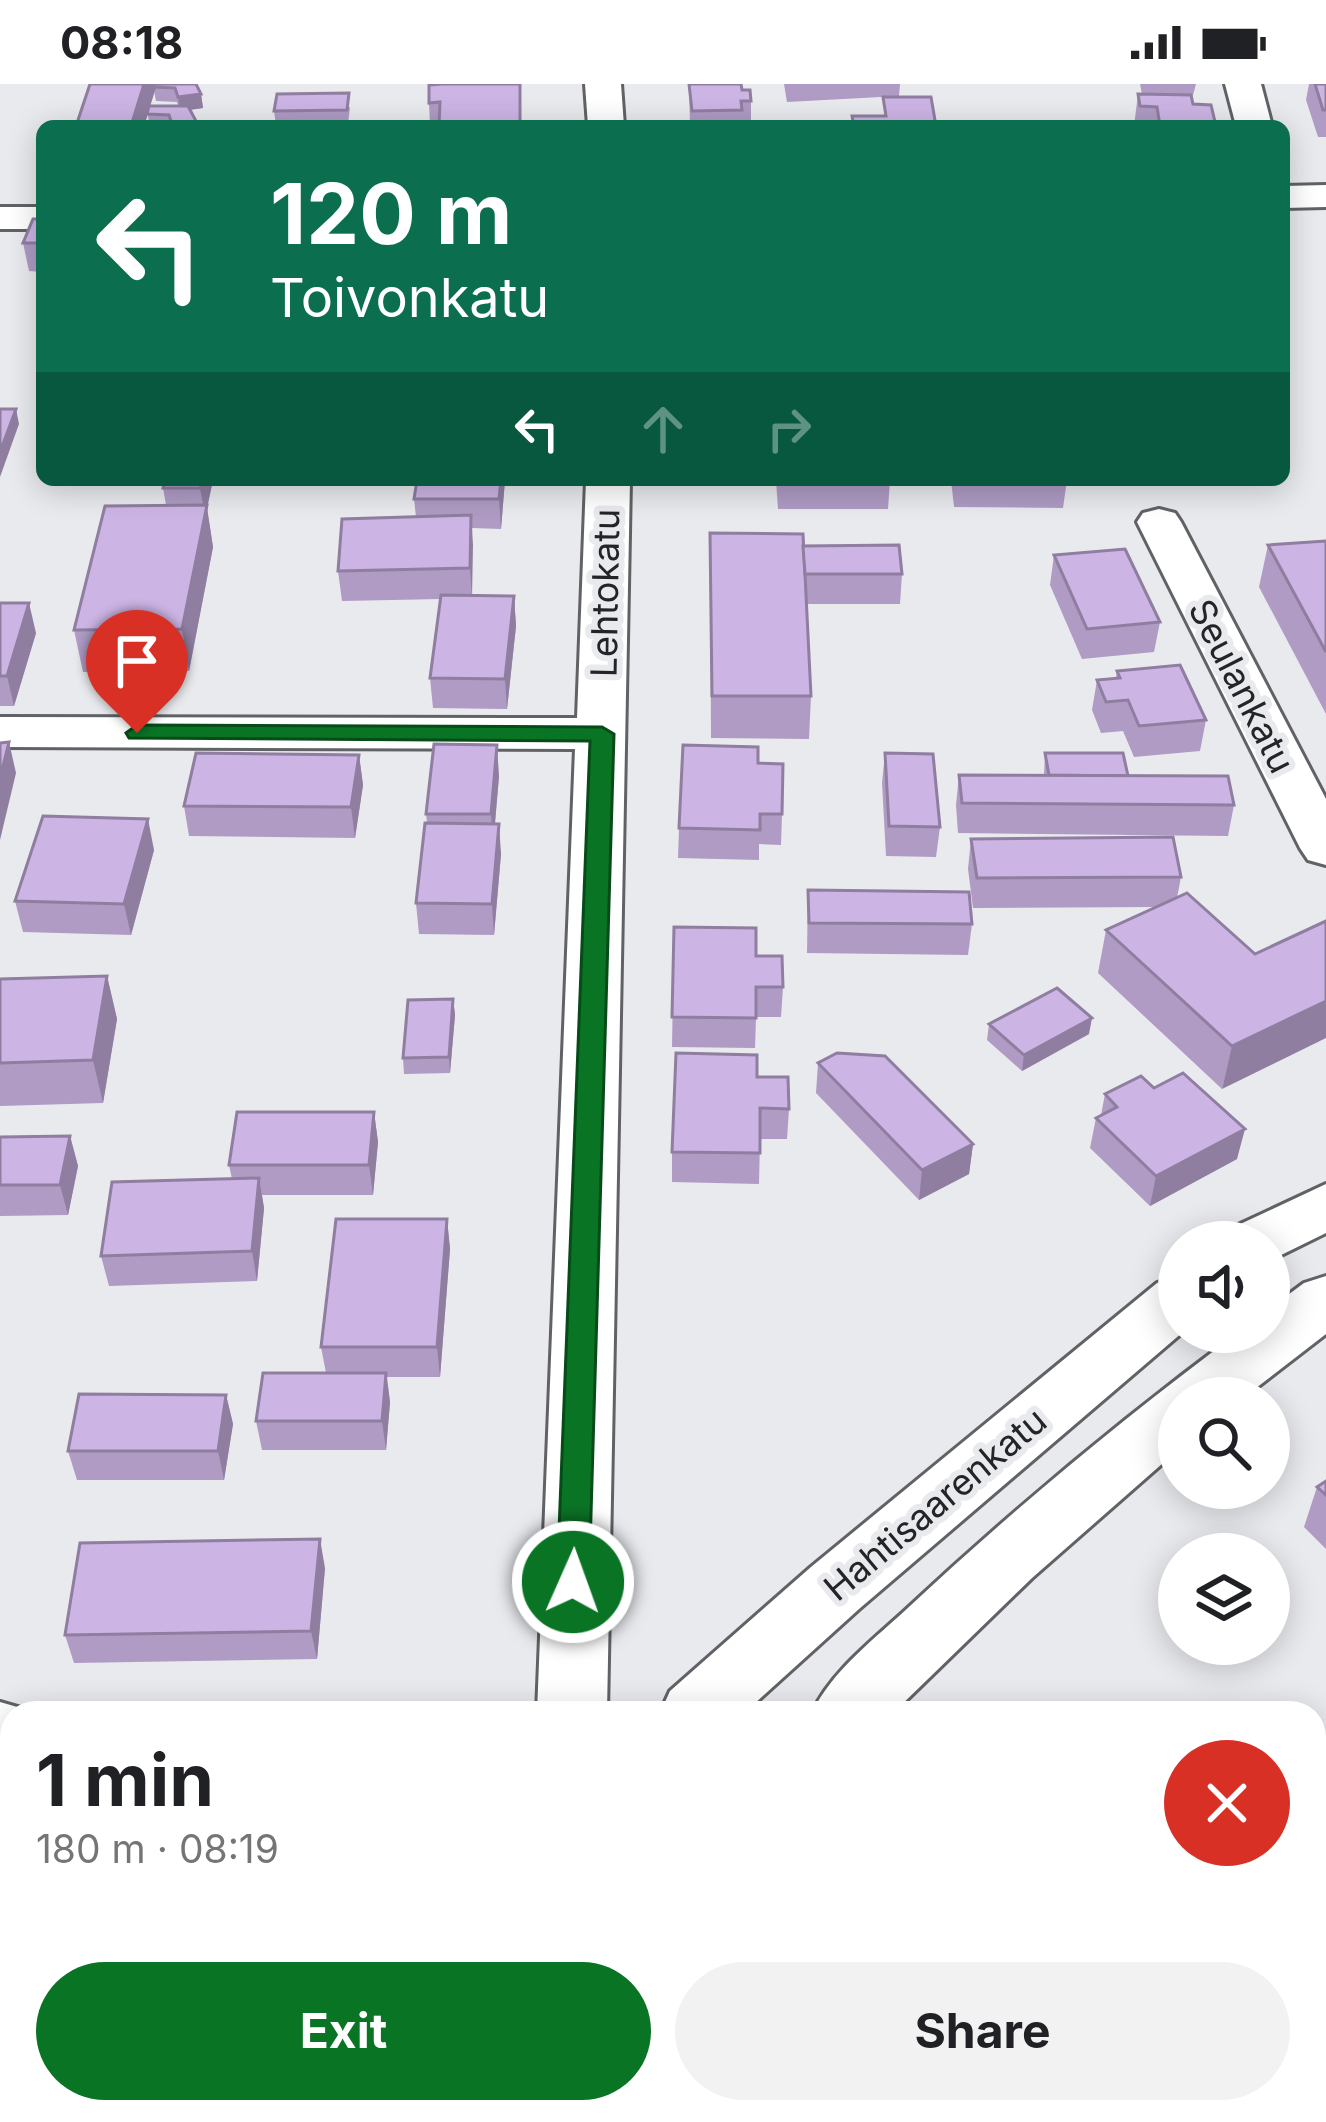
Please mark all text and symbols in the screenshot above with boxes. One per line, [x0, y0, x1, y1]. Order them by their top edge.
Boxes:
text: 08:18 [60, 15, 183, 70]
text: 120 m [270, 163, 512, 264]
icon: left [72, 168, 228, 324]
text: Toivonkatu [270, 265, 549, 330]
icon: left [504, 396, 570, 462]
icon: ahead [630, 396, 696, 462]
icon: right [756, 396, 822, 462]
street label: Lehtokatu [582, 508, 628, 678]
street label: Seulankatu [1180, 592, 1304, 780]
pin [86, 610, 188, 733]
icon: arrive [104, 628, 170, 694]
map controls [1158, 1221, 1290, 1665]
button: sound [1158, 1221, 1290, 1353]
button: search [1158, 1377, 1290, 1509]
street label: Hahtisaarenkatu [815, 1398, 1055, 1610]
position arrow [510, 1519, 636, 1645]
button: layers [1158, 1533, 1290, 1665]
text: 1 min [36, 1736, 214, 1823]
button: close [1164, 1740, 1290, 1866]
text: 180 m · 08:19 [36, 1825, 279, 1872]
button: Exit [36, 1962, 651, 2100]
button: Share [675, 1962, 1290, 2100]

